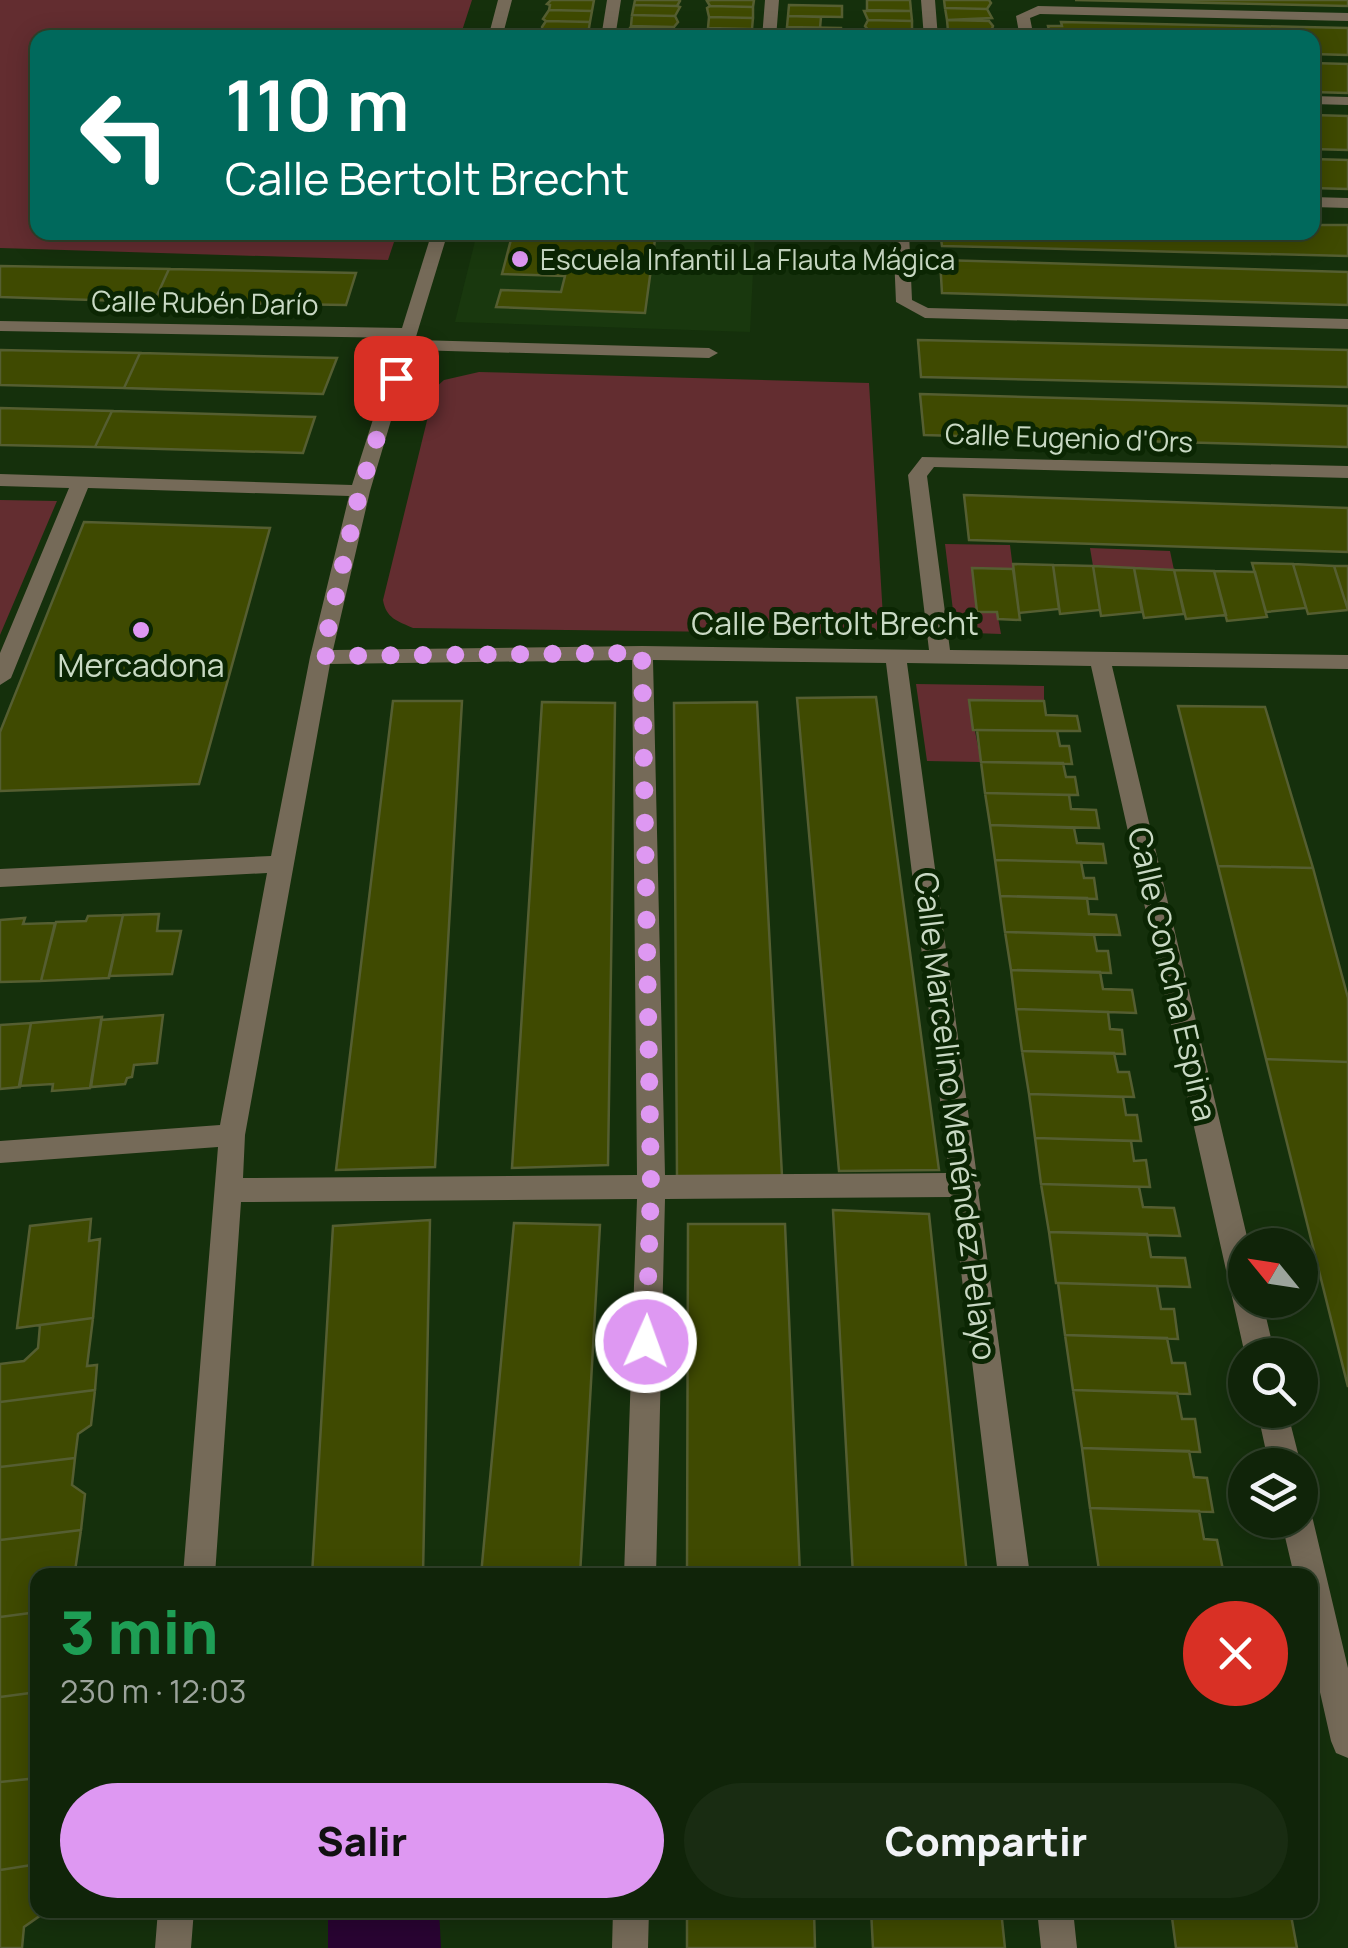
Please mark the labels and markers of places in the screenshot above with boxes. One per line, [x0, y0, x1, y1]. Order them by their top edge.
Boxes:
place label: Escuela Infantil La Flauta Mágica [540, 240, 955, 278]
marker: Escuela Infantil La Flauta Mágica [509, 248, 531, 270]
pin [354, 336, 439, 421]
marker: Mercadona [130, 619, 152, 641]
place label: Mercadona [58, 643, 224, 687]

